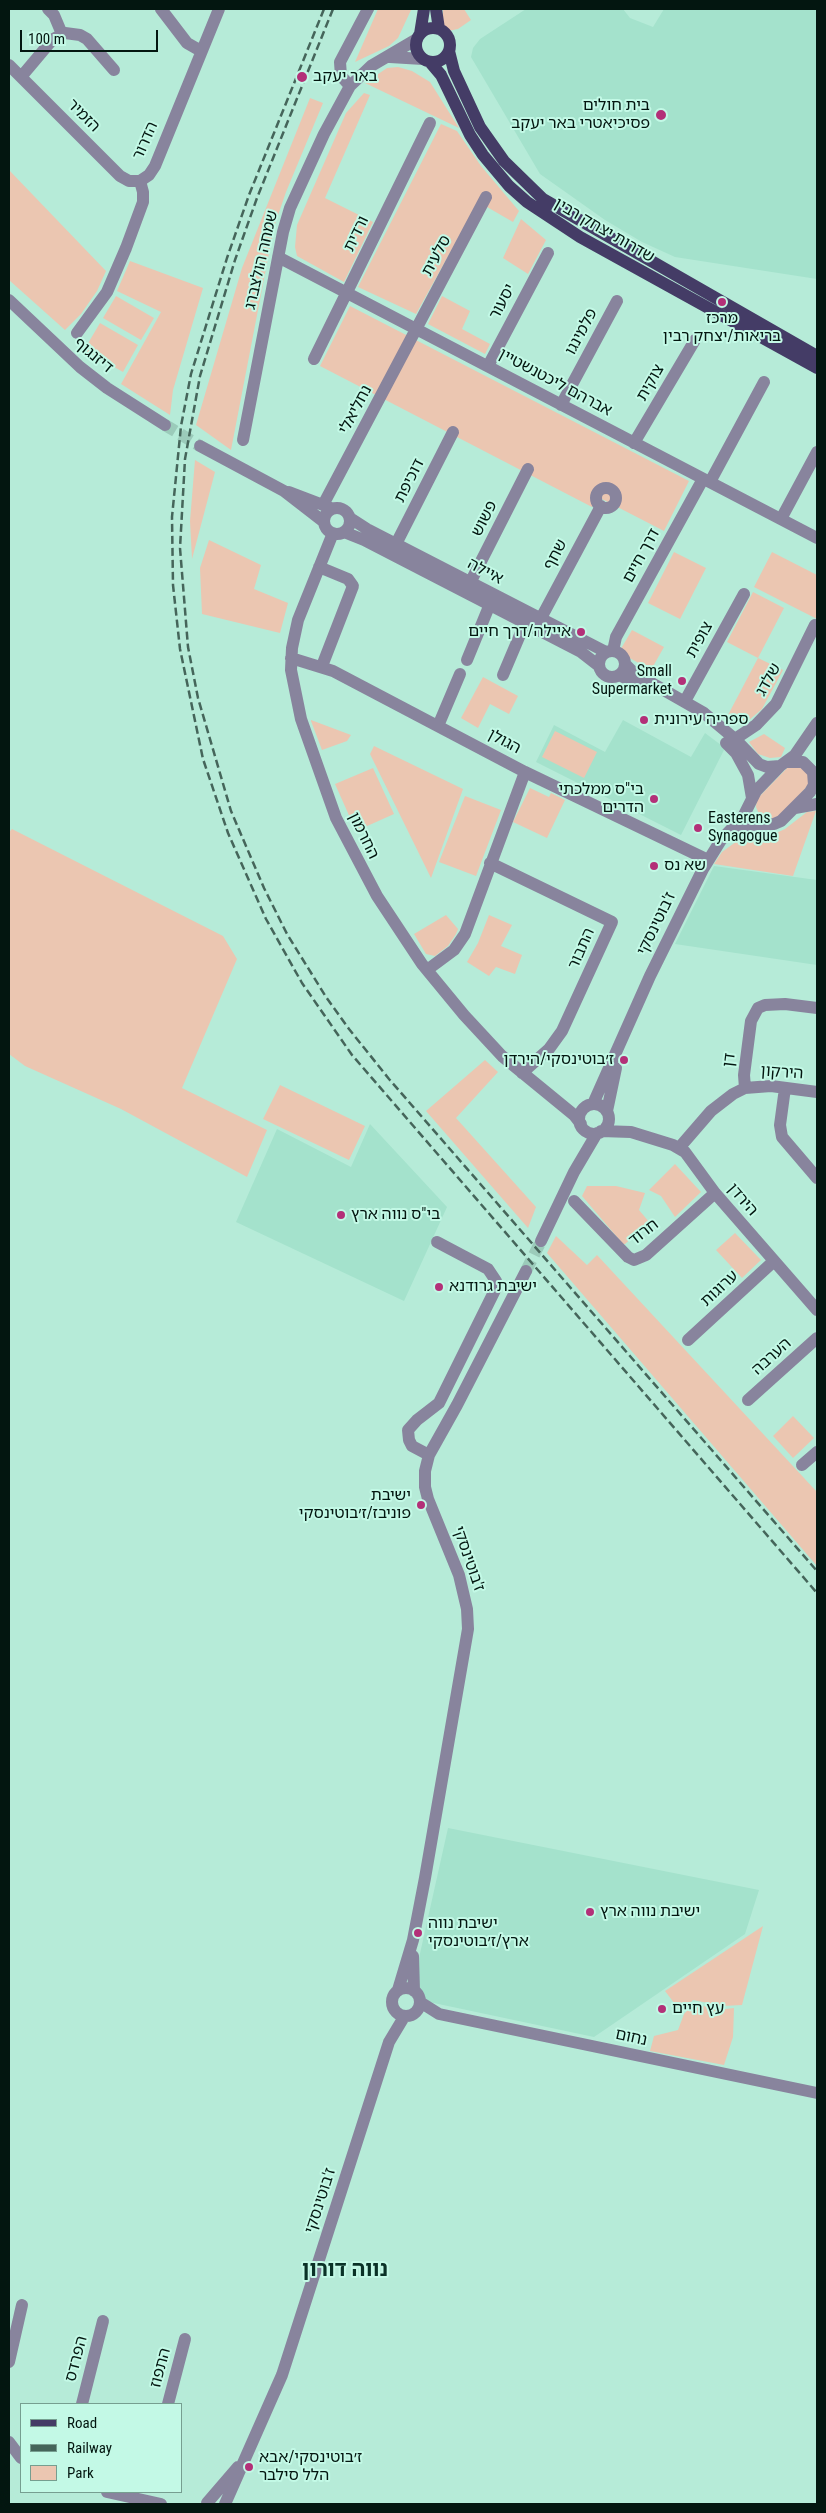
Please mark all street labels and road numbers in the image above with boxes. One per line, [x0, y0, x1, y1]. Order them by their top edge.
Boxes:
street label: הזמיר [63, 96, 103, 136]
street label: הדרור [129, 119, 163, 163]
street label: שדרות יצחק רבין [551, 195, 657, 267]
street label: שמחה הולצברג [241, 208, 283, 312]
street label: ורדית [340, 213, 374, 255]
street label: סלעית [418, 232, 456, 280]
street label: יסעור [486, 281, 520, 323]
street label: פלמינגו [562, 305, 602, 359]
street label: דיזנגוף [69, 334, 117, 378]
street label: אברהם ליכטנשטיין [495, 345, 615, 421]
street label: צוקית [633, 361, 669, 405]
street label: נחליאלי [335, 382, 377, 438]
street label: דוכיפת [391, 456, 429, 506]
street label: פשוש [468, 498, 502, 540]
street label: דרך חיים [619, 525, 665, 587]
street label: שחף [540, 536, 572, 574]
street label: איילה [464, 555, 506, 589]
street label: צופית [682, 619, 718, 661]
street label: שלדג [752, 660, 786, 700]
street label: הגולן [484, 725, 524, 759]
street label: החרמון [344, 810, 382, 862]
street label: ז'בוטינסקי [634, 889, 680, 959]
street label: התבור [564, 925, 600, 973]
street label: דן [720, 1052, 740, 1068]
street label: הירקון [760, 1062, 804, 1084]
street label: הירדן [723, 1180, 761, 1220]
street label: חרוד [625, 1215, 663, 1251]
street label: ערוגות [697, 1267, 743, 1311]
street label: הערבה [748, 1334, 796, 1380]
street label: ז'בוטינסקי [448, 1524, 488, 1594]
street label: נחום [613, 2025, 649, 2051]
street label: ז'בוטינסקי [301, 2166, 341, 2236]
street label: הפרדס [62, 2334, 92, 2384]
street label: התפוז [147, 2346, 175, 2390]

